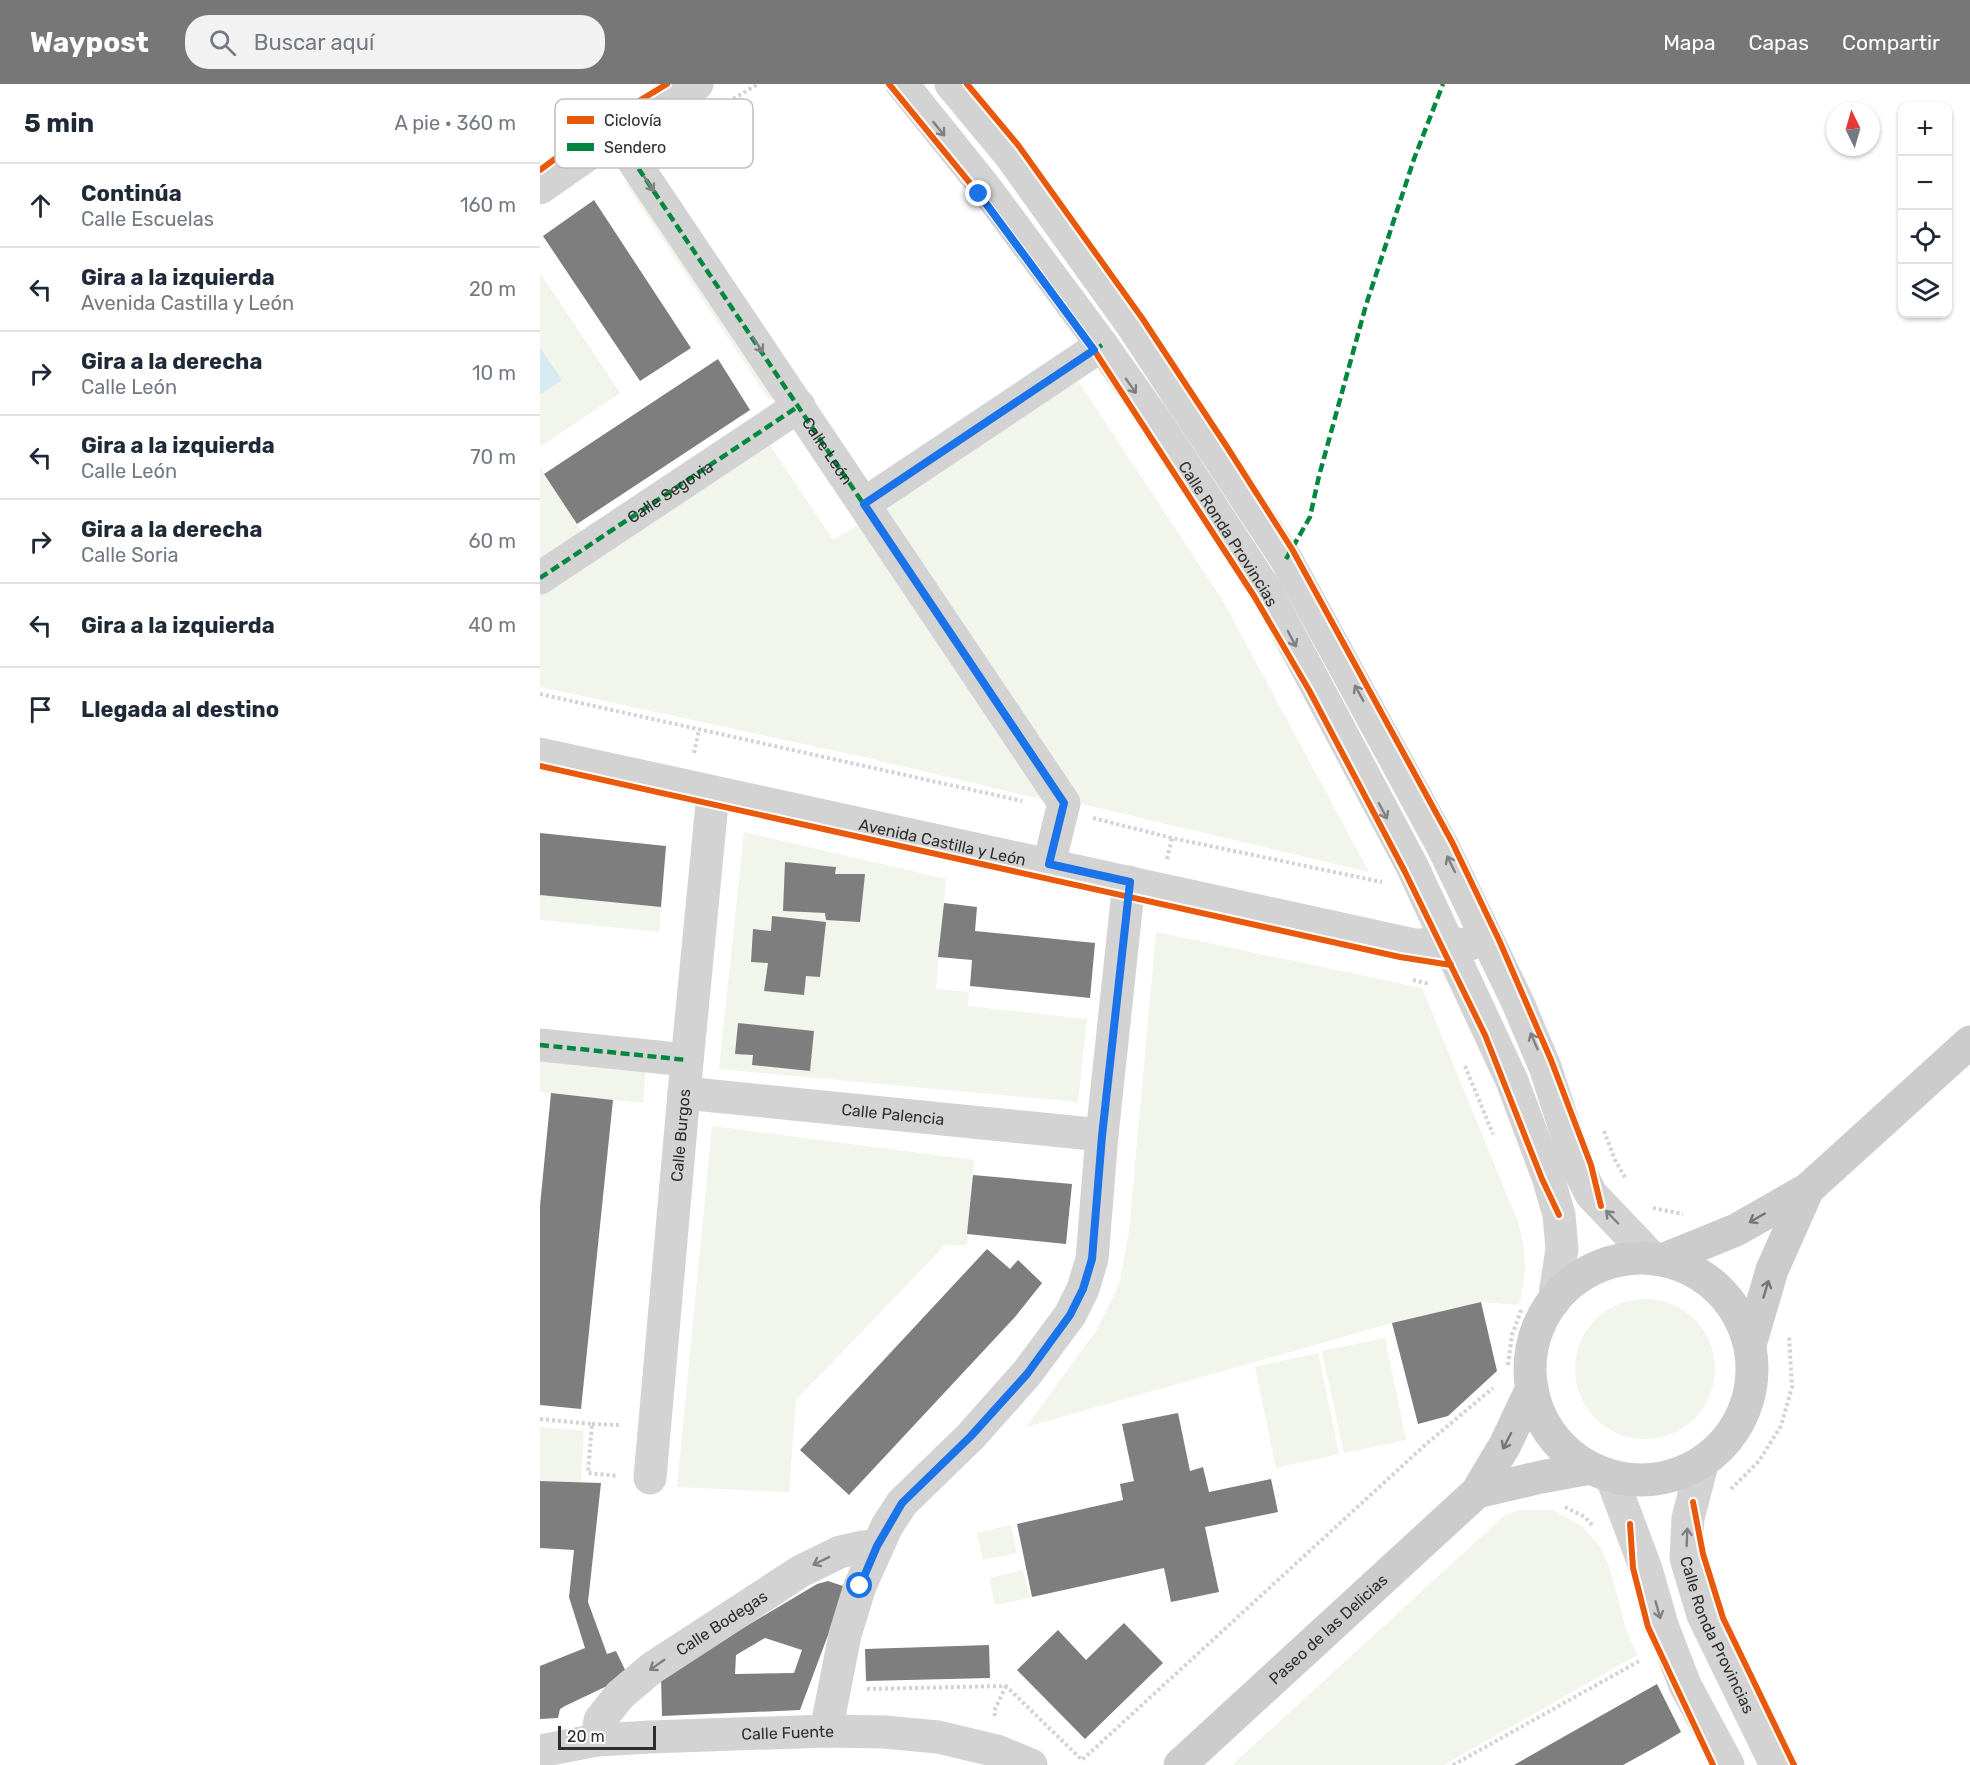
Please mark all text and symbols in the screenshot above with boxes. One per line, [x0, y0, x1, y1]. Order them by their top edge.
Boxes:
search box [185, 15, 605, 69]
text: Waypost [30, 26, 149, 59]
icon: search [206, 26, 239, 59]
text: Buscar aquí [254, 29, 374, 56]
text: Mapa [1663, 30, 1716, 55]
text: Capas [1749, 30, 1809, 55]
text: Compartir [1842, 30, 1940, 55]
legend [555, 99, 753, 168]
north arrow [1826, 102, 1880, 156]
map controls [1898, 102, 1952, 318]
button: + [1898, 102, 1952, 156]
text: 5 min [24, 108, 94, 139]
text: A pie · 360 m [394, 111, 516, 135]
text: Ciclovía [604, 111, 662, 130]
one-way arrow [932, 121, 945, 137]
text: Sendero [604, 138, 666, 157]
button: − [1898, 156, 1952, 210]
one-way arrow [643, 175, 655, 191]
text: Continúa [81, 180, 182, 207]
route end [965, 180, 991, 206]
icon: ahead [24, 189, 57, 222]
text: 160 m [460, 193, 516, 217]
text: Calle Escuelas [81, 207, 214, 231]
button: locate [1898, 210, 1952, 264]
text: Gira a la izquierda [81, 264, 275, 291]
button: layers [1898, 264, 1952, 318]
icon: left [24, 273, 57, 306]
text: 20 m [469, 277, 516, 301]
text: Avenida Castilla y León [81, 291, 294, 315]
one-way arrow [752, 337, 764, 353]
text: Gira a la derecha [81, 348, 262, 375]
icon: right [24, 357, 57, 390]
text: 10 m [472, 361, 516, 385]
text: Calle León [81, 375, 177, 399]
one-way arrow [1125, 378, 1137, 394]
street label: Calle León [798, 413, 857, 488]
text: Gira a la izquierda [81, 432, 275, 459]
icon: left [24, 441, 57, 474]
text: 70 m [470, 445, 516, 469]
street label: Calle Segovia [623, 456, 717, 527]
street label: Calle Ronda Provincias [1175, 457, 1282, 609]
text: Calle León [81, 459, 177, 483]
text: Gira a la derecha [81, 516, 262, 543]
icon: right [24, 525, 57, 558]
text: 60 m [469, 529, 516, 553]
text: Calle Soria [81, 543, 179, 567]
icon: left [24, 609, 57, 642]
text: Gira a la izquierda [81, 612, 275, 639]
text: 40 m [468, 613, 516, 637]
one-way arrow [1287, 630, 1298, 648]
one-way arrow [1353, 684, 1364, 702]
icon: arrive [24, 693, 57, 726]
text: Llegada al destino [81, 696, 279, 723]
one-way arrow [1378, 802, 1389, 820]
street label: Avenida Castilla y León [857, 814, 1028, 869]
one-way arrow [1445, 856, 1457, 874]
one-way arrow [1528, 1032, 1539, 1051]
street label: Calle Burgos [667, 1088, 694, 1183]
street label: Calle Palencia [841, 1099, 945, 1129]
one-way arrow [1605, 1210, 1620, 1225]
one-way arrow [1749, 1212, 1766, 1224]
one-way arrow [1761, 1280, 1772, 1299]
one-way arrow [1501, 1431, 1512, 1449]
one-way arrow [1682, 1527, 1693, 1547]
street label: Calle Ronda Provincias [1676, 1554, 1759, 1716]
one-way arrow [813, 1556, 831, 1568]
street label: Paseo de las Delicias [1265, 1570, 1391, 1688]
route start [846, 1572, 872, 1598]
street label: Calle Bodegas [672, 1586, 771, 1659]
one-way arrow [1653, 1600, 1664, 1619]
one-way arrow [649, 1659, 665, 1671]
street label: Calle Fuente [741, 1721, 834, 1743]
scale bar [558, 1723, 656, 1750]
text: 20 m [567, 1727, 605, 1746]

